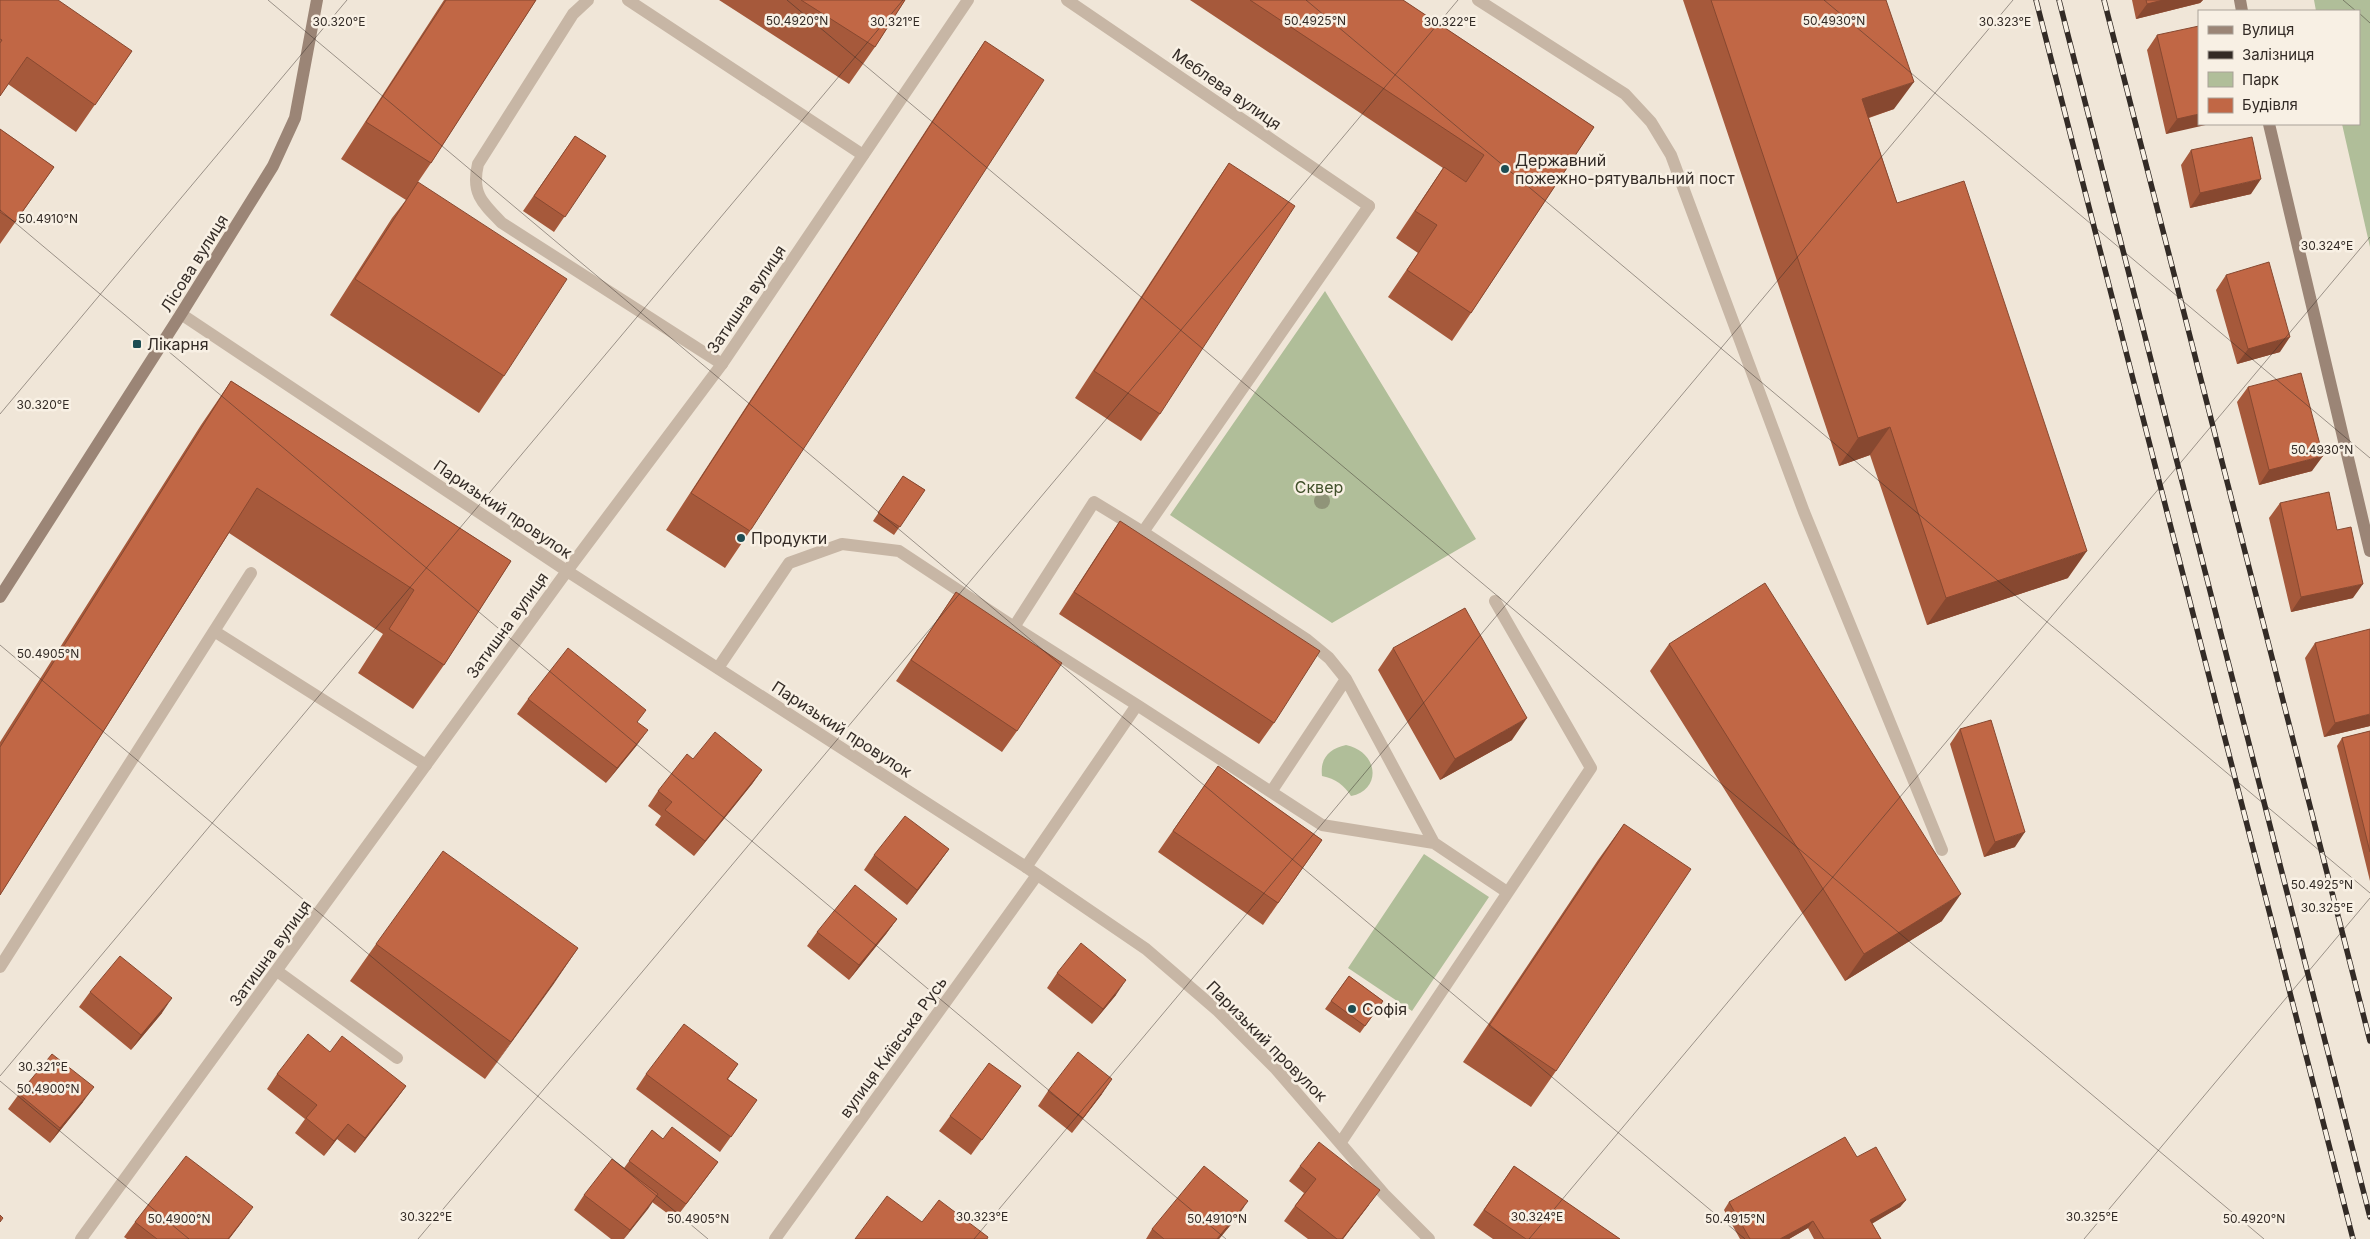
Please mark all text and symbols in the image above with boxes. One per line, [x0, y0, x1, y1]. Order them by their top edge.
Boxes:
legend [2198, 10, 2360, 125]
text: 50.4920°N [766, 13, 828, 28]
text: 50.4925°N [1284, 13, 1346, 28]
text: 50.4930°N [1803, 13, 1865, 28]
text: 30.320°E [313, 14, 365, 29]
text: 30.321°E [870, 14, 920, 29]
text: 30.322°E [1424, 14, 1476, 29]
text: 30.323°E [1979, 14, 2031, 29]
text: Вулиця [2242, 20, 2294, 39]
street label: Меблева вулиця [1169, 44, 1285, 134]
text: Залізниця [2242, 45, 2314, 64]
text: Парк [2242, 70, 2279, 89]
text: Будівля [2242, 95, 2298, 114]
place label: Державний пожежно-рятувальний пост [1515, 150, 1735, 188]
marker: Державний пожежно-рятувальний пост [1499, 163, 1511, 175]
street label: Лісова вулиця [156, 210, 232, 316]
text: 50.4910°N [18, 211, 78, 226]
text: 30.324°E [2301, 238, 2353, 253]
street label: Затишна вулиця [702, 241, 790, 357]
place label: Лікарня [147, 334, 209, 354]
marker: Лікарня [131, 338, 143, 350]
text: 30.320°E [17, 397, 69, 412]
text: 50.4930°N [2291, 442, 2353, 457]
street label: Паризький провулок [430, 455, 576, 563]
park label: Сквер [1295, 477, 1343, 497]
place label: Продукти [751, 528, 827, 548]
marker: Продукти [735, 532, 747, 544]
street label: Затишна вулиця [462, 568, 552, 682]
text: 50.4905°N [17, 646, 79, 661]
street label: Паризький провулок [768, 676, 916, 782]
text: 50.4925°N [2291, 877, 2353, 892]
street label: Затишна вулиця [225, 896, 315, 1010]
text: 30.325°E [2301, 900, 2353, 915]
street label: вулиця Київська Русь [835, 972, 951, 1122]
street label: Паризький провулок [1202, 976, 1332, 1106]
place label: Софія [1362, 999, 1407, 1019]
marker: Софія [1346, 1003, 1358, 1015]
text: 30.321°E [18, 1059, 68, 1074]
text: 50.4900°N [17, 1081, 79, 1096]
text: 30.322°E [400, 1209, 452, 1224]
text: 30.323°E [956, 1209, 1008, 1224]
text: 30.324°E [1511, 1209, 1563, 1224]
text: 30.325°E [2066, 1209, 2118, 1224]
text: 50.4900°N [148, 1211, 210, 1226]
text: 50.4905°N [667, 1211, 729, 1226]
text: 50.4910°N [1187, 1211, 1247, 1226]
text: 50.4915°N [1705, 1211, 1765, 1226]
text: 50.4920°N [2223, 1211, 2285, 1226]

